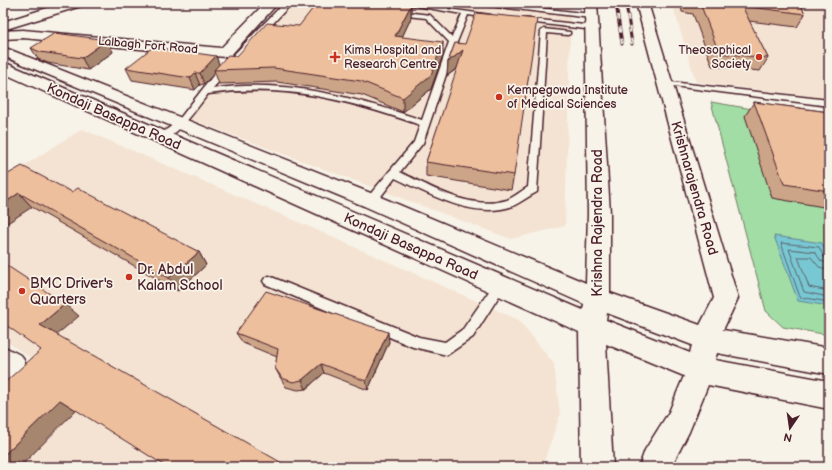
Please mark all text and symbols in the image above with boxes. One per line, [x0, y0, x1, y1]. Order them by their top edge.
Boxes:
street label: Lalbagh Fort Road [97, 34, 199, 57]
place label: Kims Hospital and Research Centre [344, 43, 442, 72]
place label: Theosophical Society [679, 43, 752, 72]
marker: Kims Hospital and Research Centre [329, 51, 341, 63]
marker: Theosophical Society [754, 52, 764, 62]
street label: Kondaji Basappa Road [44, 79, 184, 154]
place label: Kempegowda Institute of Medical Sciences [507, 83, 628, 112]
marker: Kempegowda Institute of Medical Sciences [494, 92, 504, 102]
street label: Krishnarajendra Road [667, 119, 722, 257]
street label: Krishna Rajendra Road [589, 149, 606, 297]
street label: Kondaji Basappa Road [341, 209, 481, 284]
place label: Dr. Abdul Kalam School [137, 261, 223, 294]
marker: Dr. Abdul Kalam School [124, 272, 134, 282]
place label: BMC Driver's Quarters [30, 275, 113, 308]
marker: BMC Driver's Quarters [17, 286, 27, 296]
north arrow [770, 408, 810, 448]
text: N [782, 430, 793, 445]

